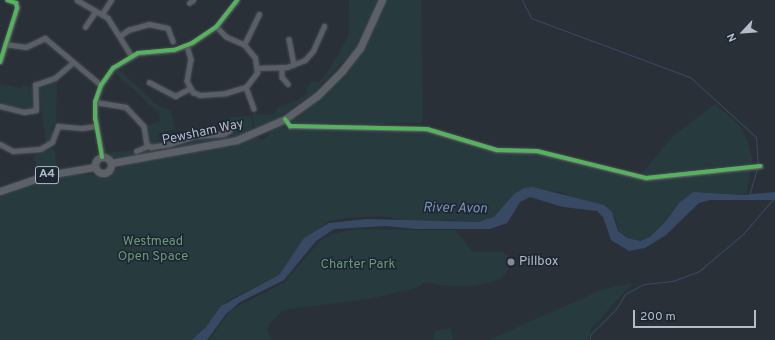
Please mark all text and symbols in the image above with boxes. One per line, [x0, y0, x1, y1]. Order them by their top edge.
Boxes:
north arrow [723, 12, 763, 52]
text: N [724, 31, 740, 44]
street label: Pewsham Way [161, 117, 245, 149]
road number: A4 [34, 165, 60, 185]
water label: River Avon [422, 200, 488, 218]
park label: Westmead Open Space [118, 235, 188, 266]
place label: Pillbox [519, 254, 559, 270]
park label: Charter Park [321, 257, 395, 273]
marker: Pillbox [506, 257, 516, 267]
scale bar [635, 302, 758, 328]
text: 200 m [640, 309, 676, 325]

